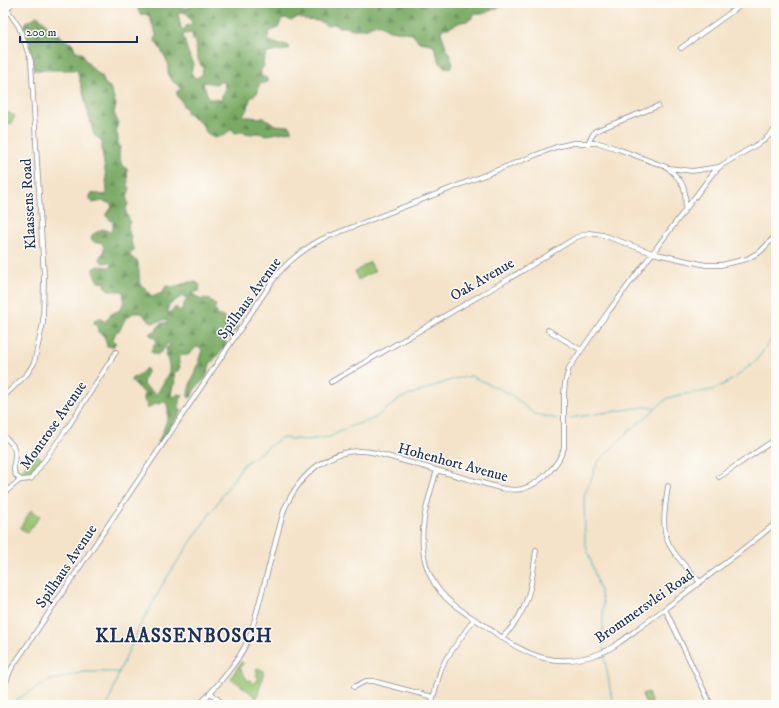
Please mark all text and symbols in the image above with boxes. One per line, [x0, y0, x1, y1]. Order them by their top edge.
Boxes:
scale bar [20, 18, 137, 44]
text: 200 m [26, 25, 56, 40]
street label: Klaassens Road [17, 157, 40, 250]
street label: Oak Avenue [447, 253, 518, 305]
street label: Spilhaus Avenue [213, 254, 286, 343]
street label: Montrose Avenue [16, 377, 91, 473]
street label: Hohenhort Avenue [396, 439, 510, 486]
street label: Spilhaus Avenue [31, 521, 101, 612]
street label: Brommersvlei Road [591, 565, 698, 648]
district label: KLAASSENBOSCH [95, 625, 273, 648]

